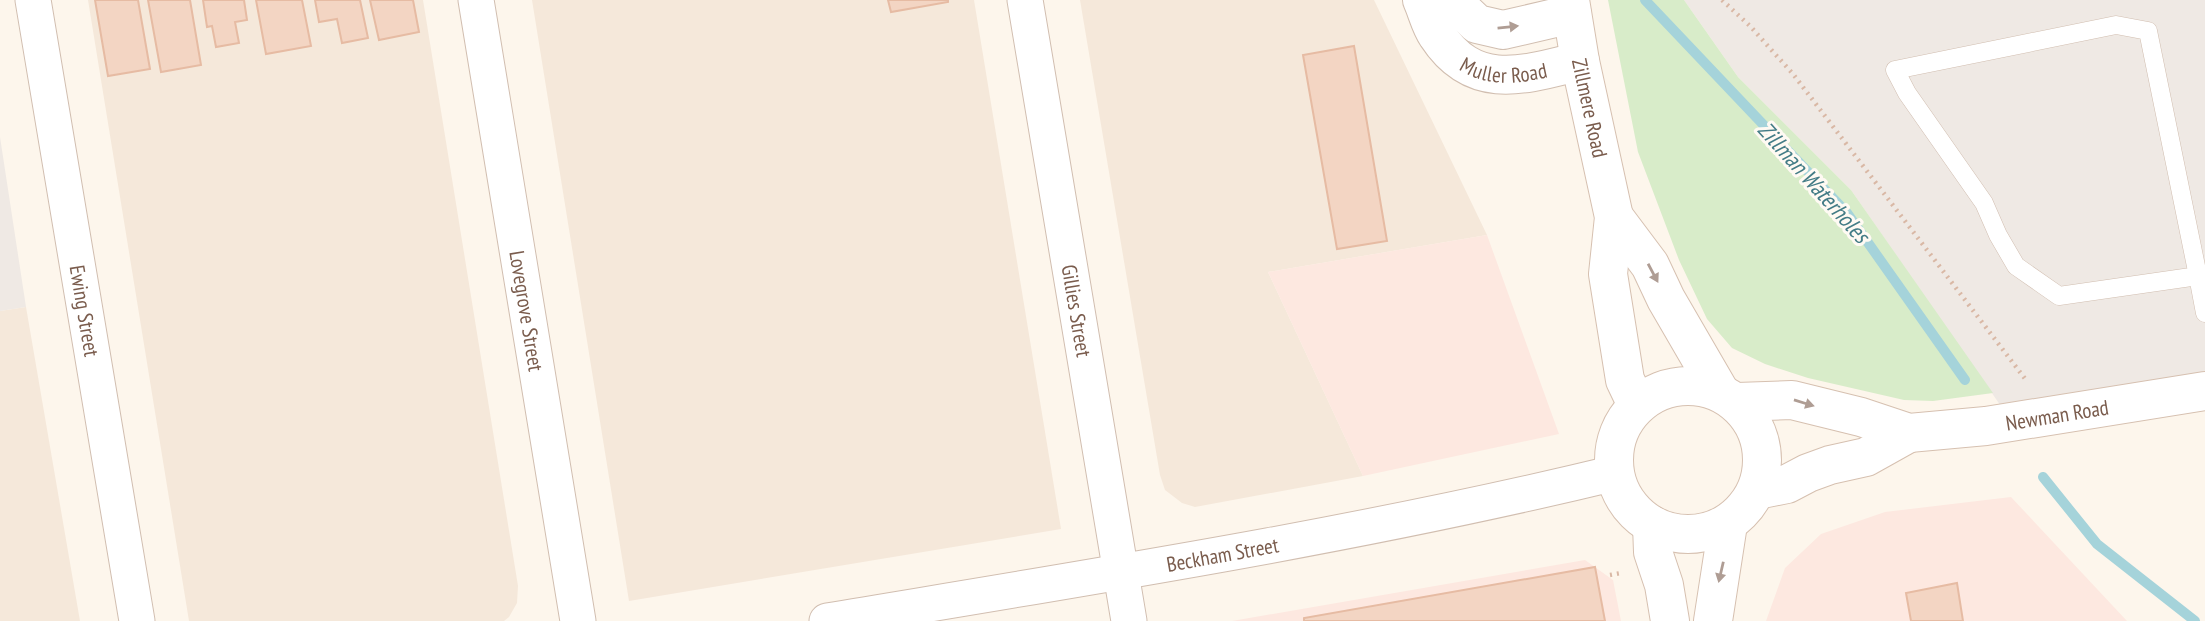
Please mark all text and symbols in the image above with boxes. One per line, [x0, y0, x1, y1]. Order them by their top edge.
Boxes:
one-way arrow [1497, 21, 1519, 32]
street label: Muller Road [1456, 51, 1549, 88]
street label: Zillmere Road [1566, 56, 1614, 160]
water label: Zillman Waterholes [1752, 115, 1877, 250]
street label: Lovegrove Street [504, 249, 550, 373]
street label: Ewing Street [64, 263, 106, 359]
street label: Gillies Street [1056, 263, 1098, 359]
one-way arrow [1647, 263, 1659, 283]
street label: Newman Road [2004, 393, 2110, 436]
one-way arrow [1794, 399, 1815, 409]
street label: Beckham Street [1164, 531, 1281, 577]
one-way arrow [1715, 562, 1726, 584]

